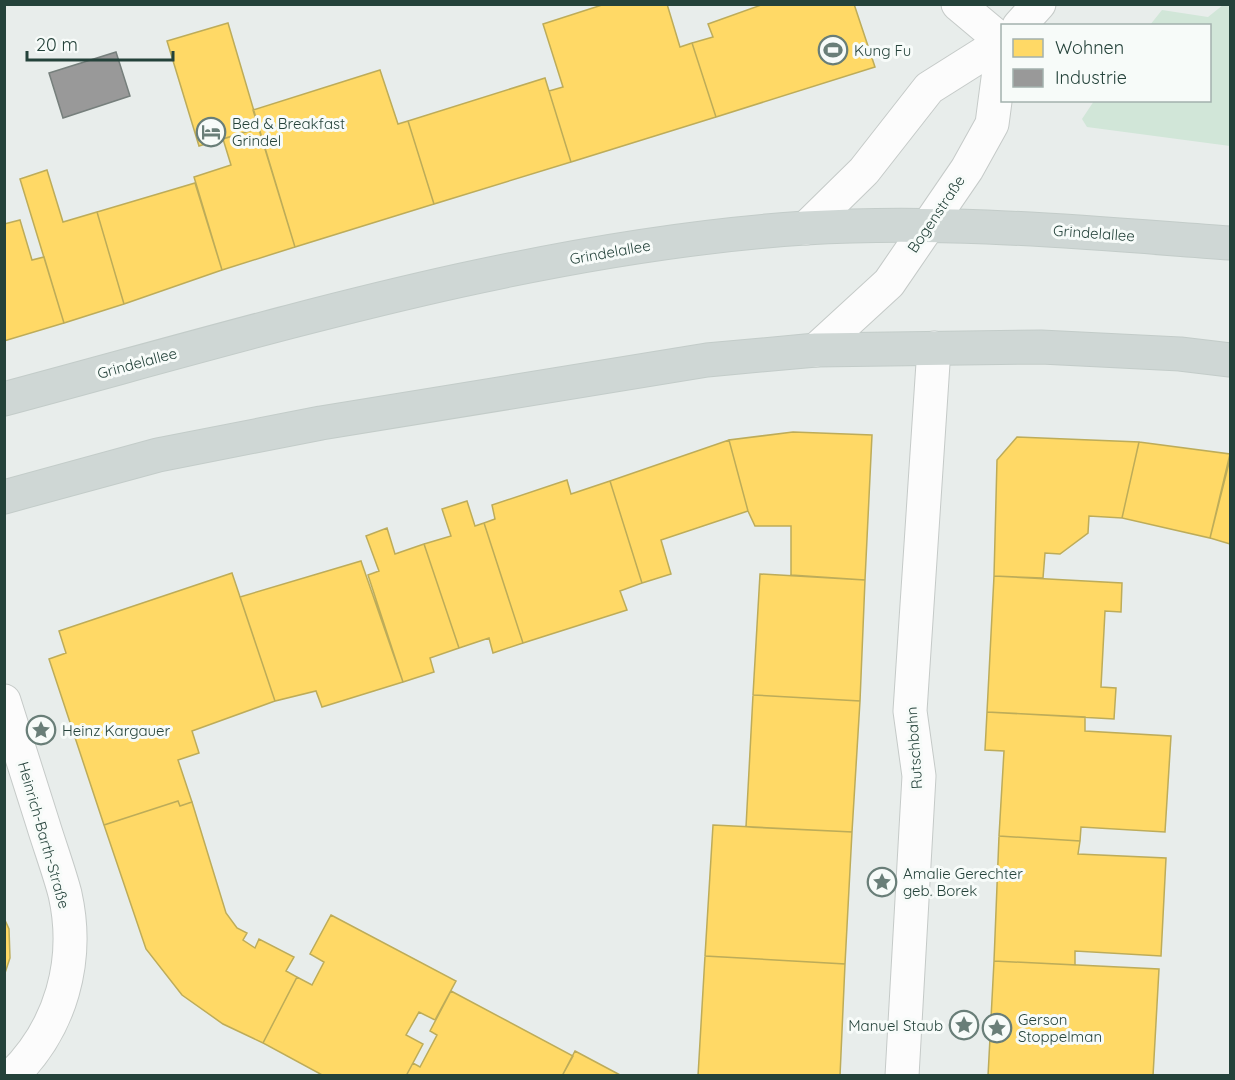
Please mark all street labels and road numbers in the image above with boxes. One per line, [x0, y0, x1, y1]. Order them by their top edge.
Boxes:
street label: Bogenstraße [903, 172, 969, 256]
street label: Grindelallee [1052, 221, 1136, 245]
street label: Grindelallee [568, 236, 652, 268]
street label: Grindelallee [95, 343, 179, 383]
street label: Rutschbahn [902, 706, 926, 790]
street label: Heinrich-Barth-Straße [14, 759, 74, 911]

